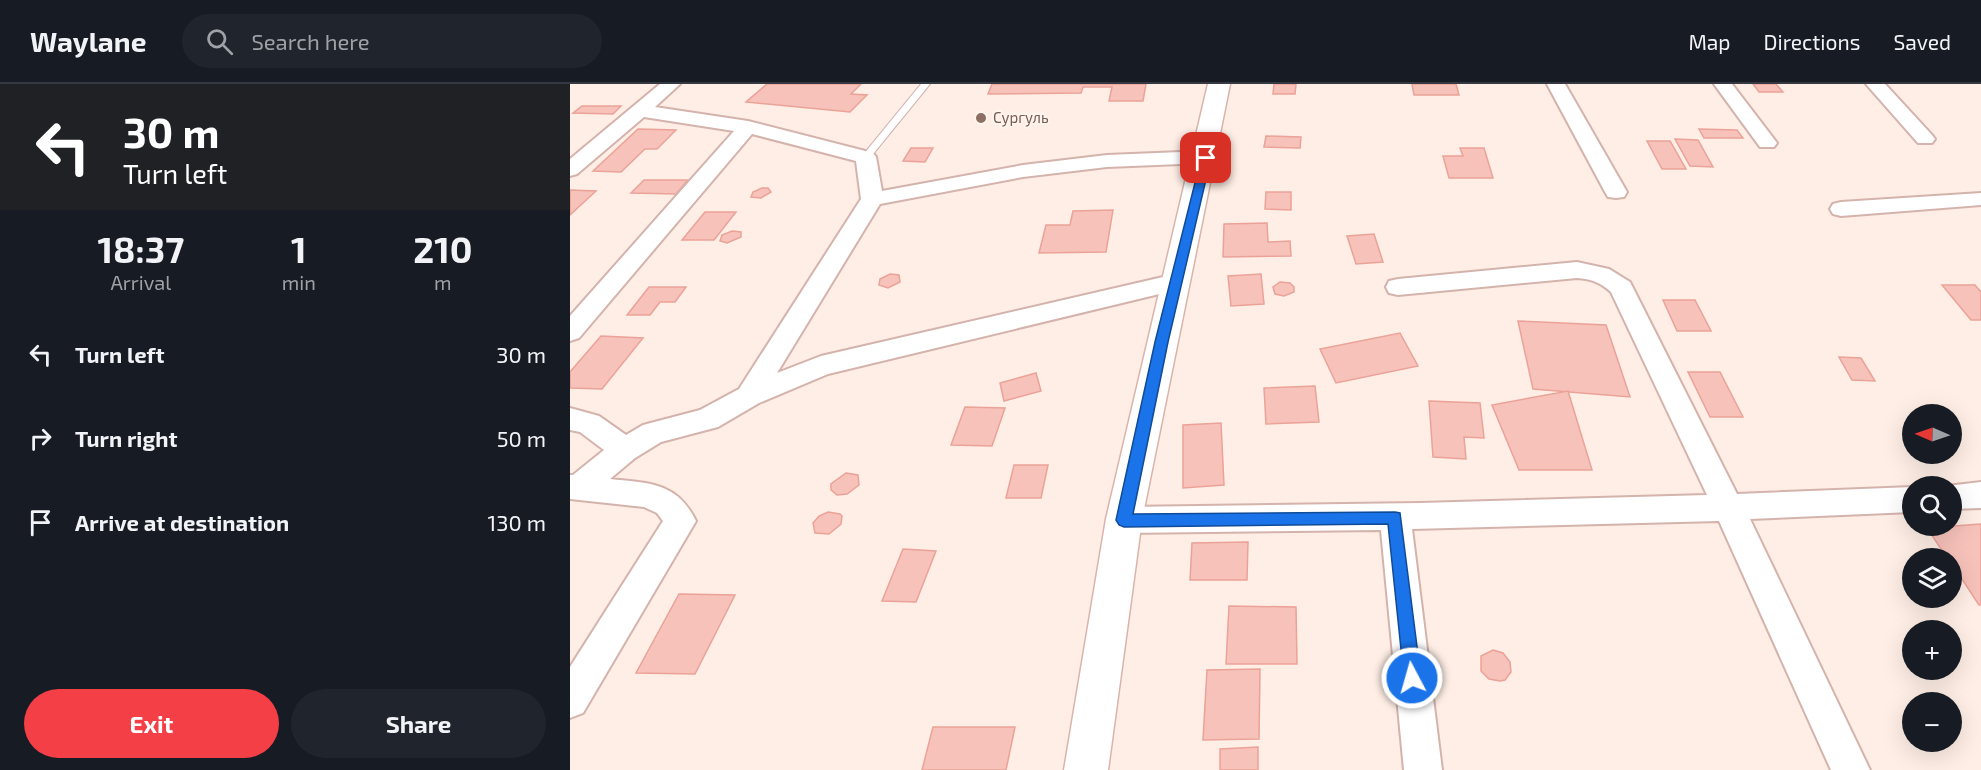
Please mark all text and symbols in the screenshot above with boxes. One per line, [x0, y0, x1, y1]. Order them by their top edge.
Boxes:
search box [182, 14, 602, 68]
text: Waylane [30, 24, 146, 58]
icon: search [203, 25, 236, 58]
text: Search here [251, 28, 370, 54]
text: Map [1688, 29, 1731, 54]
text: Directions [1764, 29, 1860, 54]
text: Saved [1893, 29, 1951, 54]
text: 30 m [123, 106, 219, 156]
icon: left [24, 108, 102, 186]
place label: Сургуль [993, 108, 1049, 127]
marker: Сургуль [974, 111, 988, 125]
pin [1180, 132, 1231, 183]
icon: arrive [1189, 141, 1222, 174]
text: Turn left [123, 157, 227, 189]
text: 18:37 [98, 227, 184, 270]
text: 1 [291, 227, 306, 270]
text: 210 [413, 227, 472, 270]
text: Arrival [110, 270, 171, 294]
text: min [282, 270, 316, 294]
text: m [434, 270, 452, 294]
icon: left [24, 338, 57, 371]
text: Turn left [75, 341, 164, 367]
text: 30 m [496, 341, 546, 367]
north arrow [1902, 404, 1962, 464]
map controls [1902, 404, 1962, 752]
icon: right [24, 422, 57, 455]
text: Turn right [75, 425, 177, 451]
text: 50 m [497, 425, 546, 451]
button: search [1902, 476, 1962, 536]
icon: arrive [24, 506, 57, 539]
text: Arrive at destination [75, 509, 289, 535]
text: 130 m [488, 509, 546, 535]
button: layers [1902, 548, 1962, 608]
button: + [1902, 620, 1962, 680]
position arrow [1380, 646, 1444, 710]
button: Exit [24, 689, 279, 758]
button: Share [291, 689, 546, 758]
button: − [1902, 692, 1962, 752]

